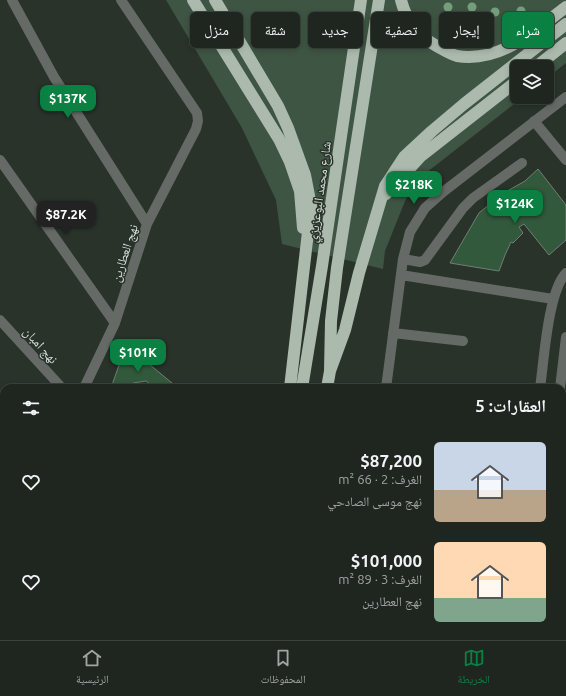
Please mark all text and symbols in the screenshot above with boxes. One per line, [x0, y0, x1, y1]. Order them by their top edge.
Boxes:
chip: منزل [190, 12, 243, 48]
chip: شقة [251, 12, 300, 48]
chip: جديد [308, 12, 363, 48]
chip: تصفية [371, 12, 431, 48]
chip: إيجار [439, 12, 494, 48]
chip: شراء [502, 12, 554, 48]
map controls [510, 60, 554, 104]
button: layers [510, 60, 554, 104]
pin: $137K [40, 85, 96, 119]
text: $137K [49, 91, 87, 105]
street label: شارع محمد البوعزيزي [305, 140, 337, 244]
pin: $218K [386, 171, 442, 205]
text: $218K [395, 177, 433, 191]
pin: $124K [487, 190, 543, 224]
text: $124K [496, 196, 534, 210]
pin: $87.2K [33, 201, 99, 235]
text: $87.2K [45, 207, 87, 221]
street label: نهج العطارين [108, 222, 143, 285]
street label: نهج امبان [19, 324, 61, 368]
pin: $101K [110, 339, 166, 373]
text: $101K [119, 345, 157, 359]
text: العقارات: 5 [475, 396, 546, 415]
icon: filters [20, 397, 42, 419]
text: $87,200 [360, 451, 422, 470]
icon: home [466, 458, 514, 506]
icon: heart [20, 471, 42, 493]
text: الغرف: 2 · 66 m² [338, 472, 422, 486]
text: نهج موسى الصادحي [328, 494, 422, 508]
text: $101,000 [351, 551, 422, 570]
icon: home [466, 558, 514, 606]
icon: heart [20, 571, 42, 593]
text: الغرف: 3 · 89 m² [338, 572, 422, 586]
text: نهج العطارين [362, 594, 422, 608]
tab: الرئيسية [76, 647, 109, 690]
tab: المحفوظات [261, 647, 306, 690]
tab: الخريطة [458, 647, 490, 690]

